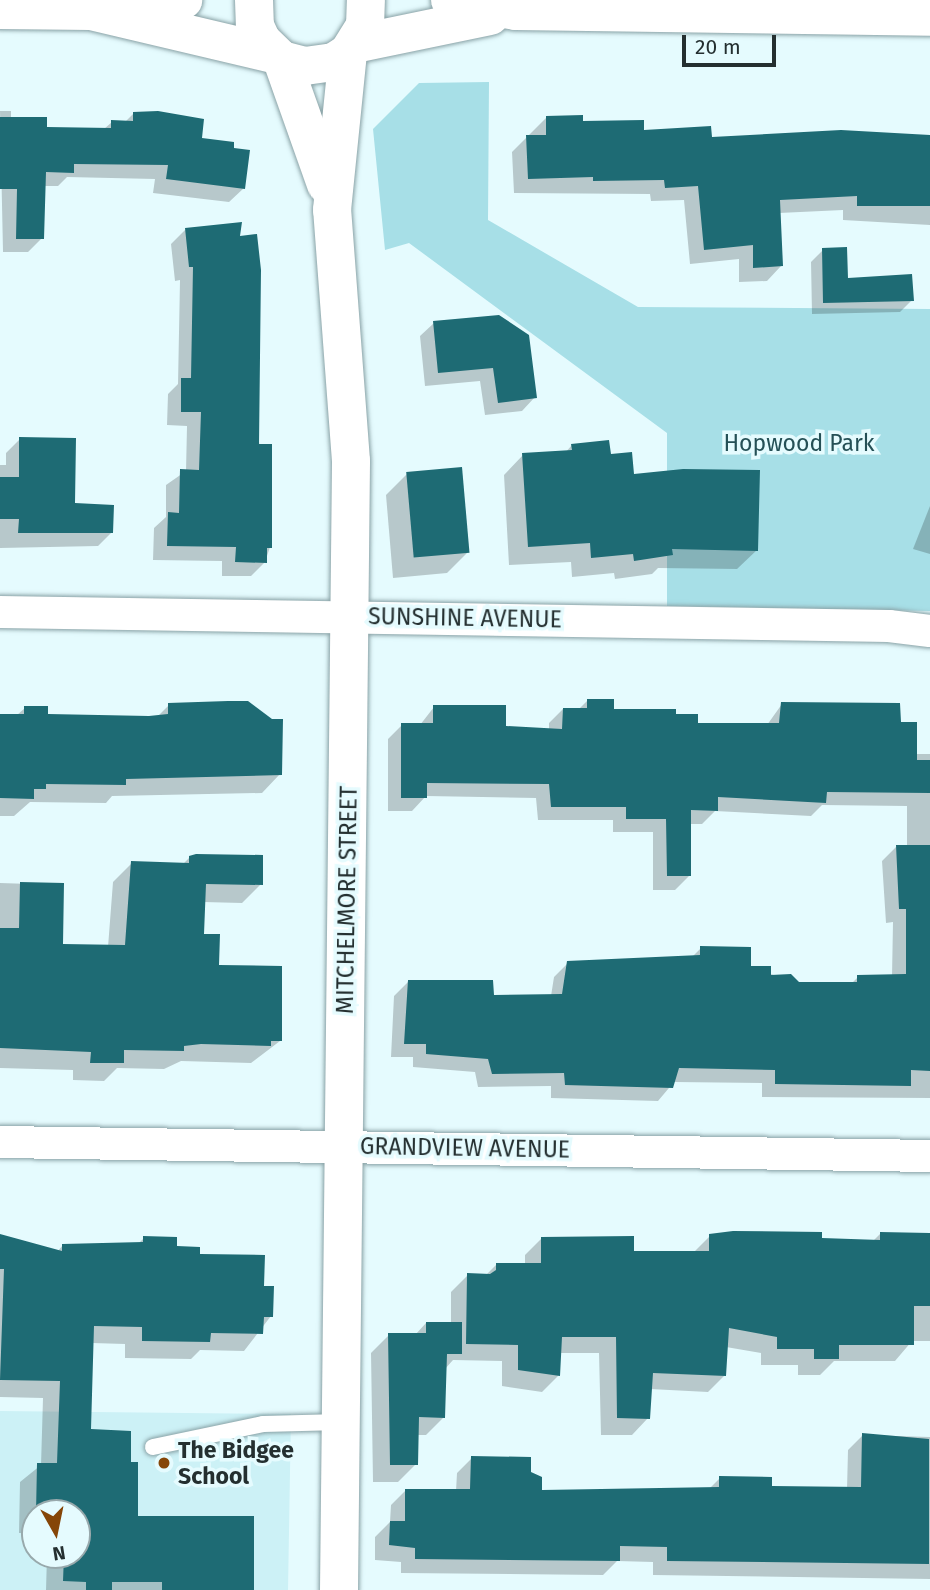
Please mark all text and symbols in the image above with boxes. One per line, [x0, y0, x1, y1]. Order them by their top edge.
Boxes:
scale bar [685, 21, 780, 65]
text: 20 m [695, 34, 741, 60]
park label: Hopwood Park [723, 429, 875, 457]
street label: SUNSHINE AVENUE [368, 603, 562, 633]
street label: MITCHELMORE STREET [331, 786, 363, 1014]
street label: GRANDVIEW AVENUE [360, 1132, 570, 1164]
place label: The Bidgee School [178, 1436, 294, 1490]
marker: The Bidgee School [156, 1455, 172, 1471]
north arrow [21, 1499, 91, 1569]
text: N [51, 1541, 67, 1566]

